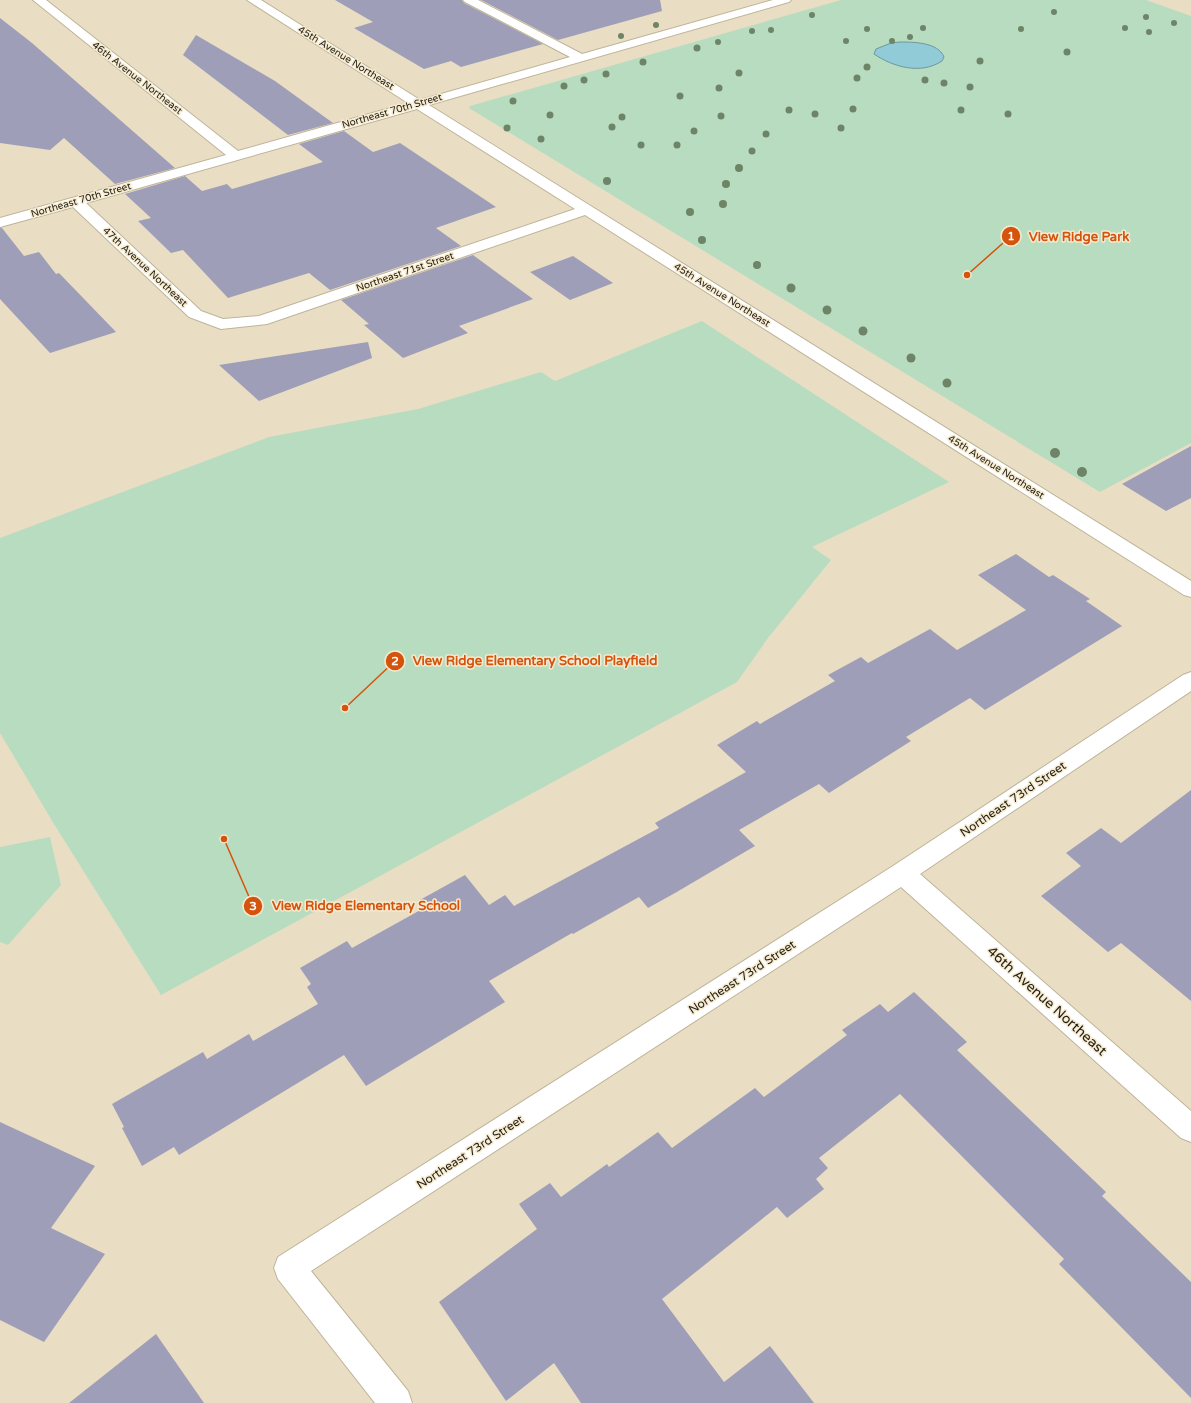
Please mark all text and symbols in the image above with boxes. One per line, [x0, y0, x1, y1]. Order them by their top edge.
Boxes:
street label: 45th Avenue Northeast [296, 23, 396, 93]
street label: 46th Avenue Northeast [90, 39, 185, 117]
street label: Northeast 70th Street [340, 91, 444, 131]
street label: Northeast 70th Street [29, 180, 133, 220]
callout: View Ridge Park [1001, 224, 1137, 249]
street label: 47th Avenue Northeast [100, 225, 190, 309]
text: 1 [1007, 229, 1015, 243]
text: View Ridge Park [1029, 229, 1129, 245]
street label: Northeast 71st Street [355, 250, 456, 294]
street label: 45th Avenue Northeast [672, 260, 772, 330]
street label: 45th Avenue Northeast [946, 432, 1046, 502]
callout: View Ridge Elementary School Playfield [385, 648, 666, 673]
text: View Ridge Elementary School Playfield [413, 653, 657, 669]
text: 2 [391, 654, 399, 668]
street label: Northeast 73rd Street [957, 758, 1069, 840]
callout: View Ridge Elementary School [243, 893, 468, 918]
text: View Ridge Elementary School [272, 898, 460, 914]
text: 3 [249, 899, 257, 913]
street label: Northeast 73rd Street [686, 937, 798, 1017]
street label: 46th Avenue Northeast [984, 943, 1111, 1060]
street label: Northeast 73rd Street [414, 1112, 526, 1192]

